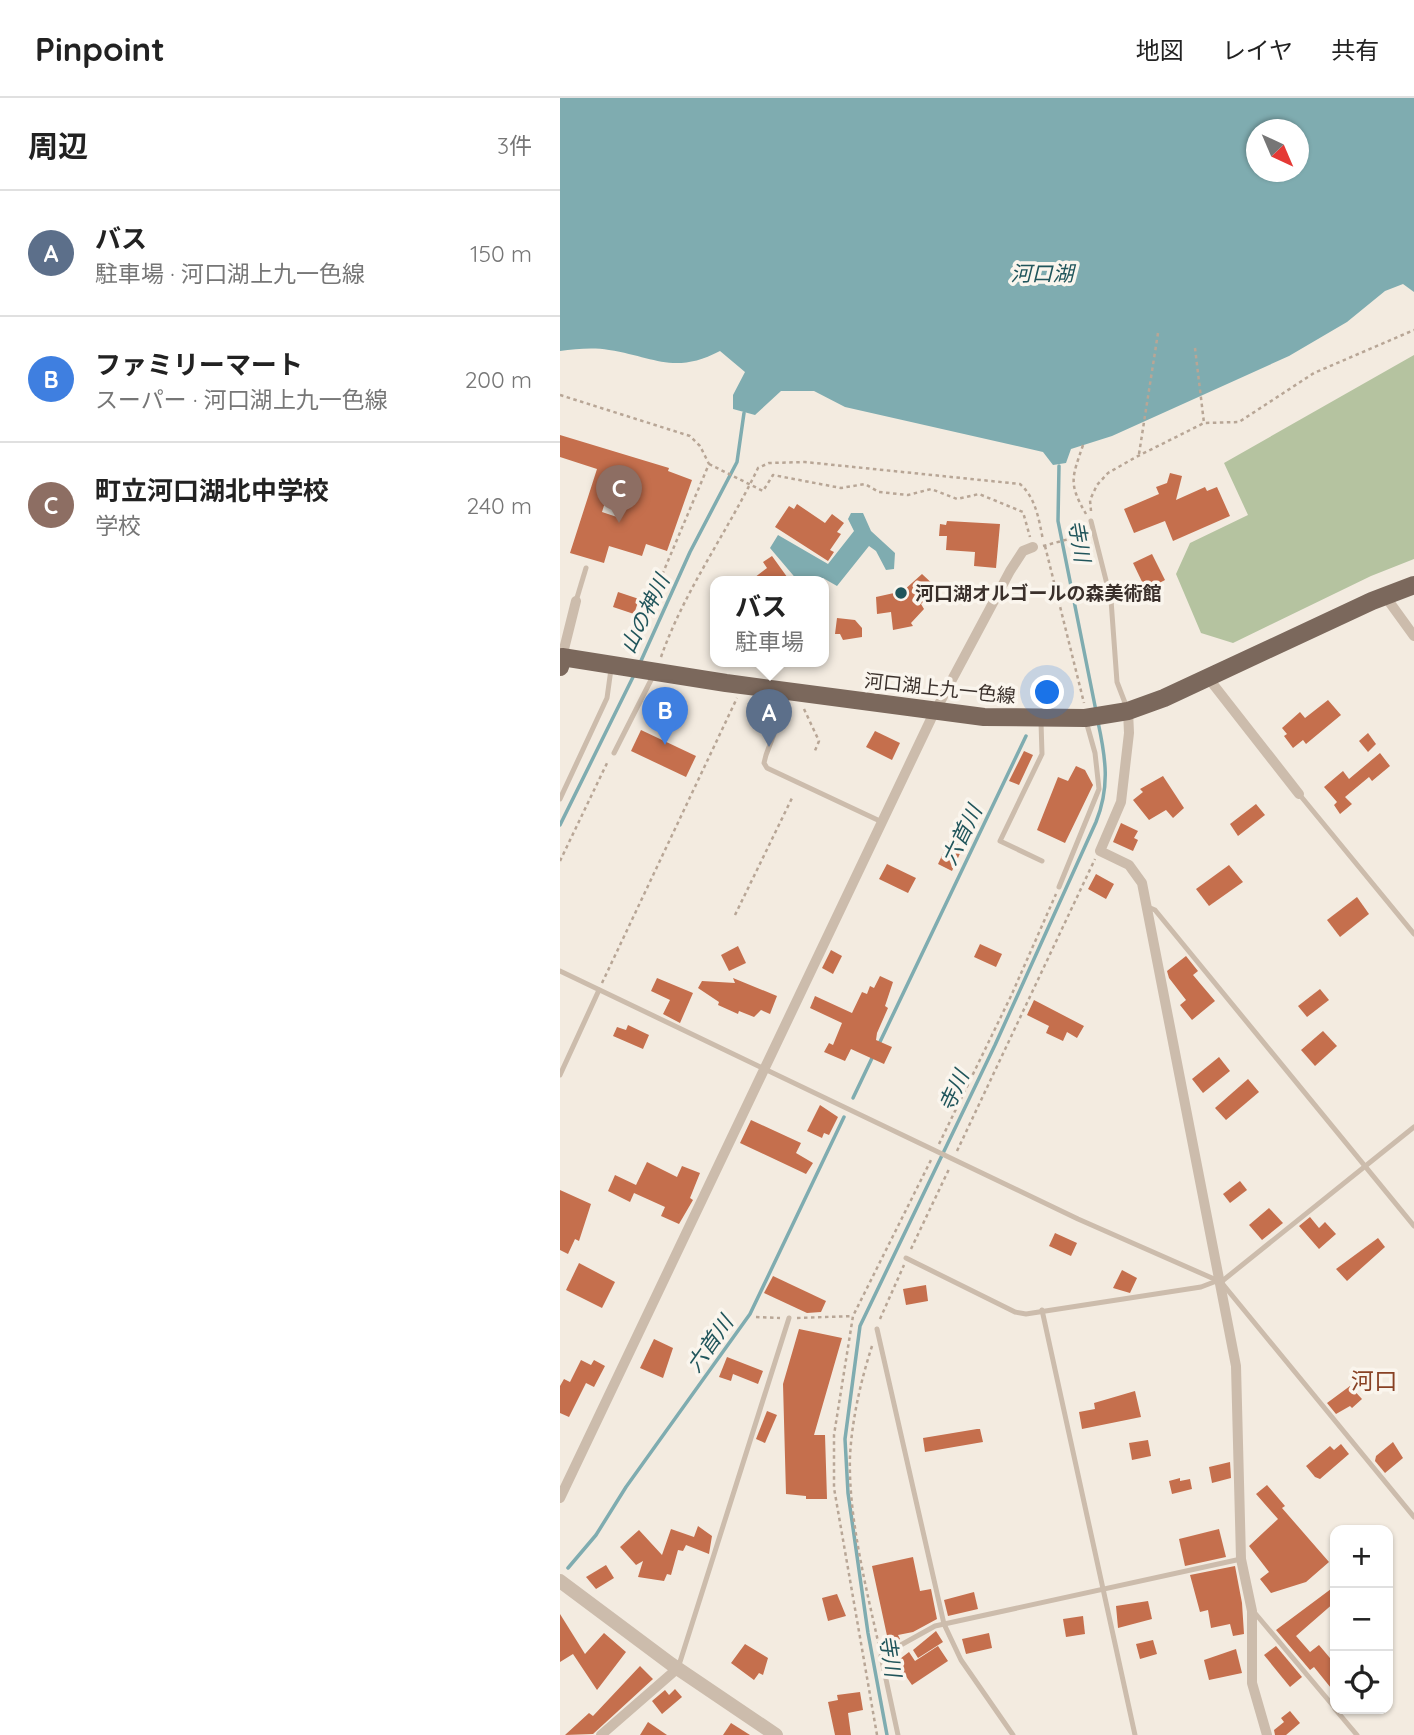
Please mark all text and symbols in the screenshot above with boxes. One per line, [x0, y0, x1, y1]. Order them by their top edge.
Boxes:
text: Pinpoint [35, 28, 165, 69]
text: 地図 [1136, 35, 1184, 65]
text: レイヤ [1222, 35, 1293, 65]
text: 共有 [1331, 35, 1379, 65]
north arrow [1246, 119, 1309, 182]
text: 周辺 [28, 127, 88, 165]
text: 3件 [497, 131, 532, 160]
text: バス [95, 222, 147, 255]
text: A [44, 239, 58, 268]
text: 150 m [470, 239, 532, 268]
text: 駐車場 · 河口湖上九一色線 [95, 259, 365, 288]
water label: 河口湖 [1011, 260, 1076, 286]
text: ファミリーマート [95, 348, 303, 381]
text: B [43, 365, 59, 394]
text: 200 m [465, 365, 532, 394]
text: スーパー · 河口湖上九一色線 [95, 385, 388, 414]
pin: C [596, 465, 642, 523]
text: 町立河口湖北中学校 [95, 474, 329, 507]
text: C [44, 491, 58, 520]
text: 240 m [467, 491, 532, 520]
text: 学校 [95, 511, 141, 540]
water label: 寺川 [1064, 518, 1097, 566]
water label: 山の神川 [614, 568, 675, 657]
popup [710, 576, 829, 667]
place label: 河口湖オルゴールの森美術館 [915, 581, 1162, 605]
marker: 河口湖オルゴールの森美術館 [893, 585, 909, 601]
text: バス [735, 590, 787, 623]
text: 駐車場 [735, 627, 804, 656]
street label: 河口湖上九一色線 [863, 668, 1017, 708]
your location [1030, 675, 1064, 709]
pin: B [642, 687, 688, 745]
pin: A [746, 689, 792, 747]
water label: 六首川 [936, 799, 987, 869]
water label: 寺川 [932, 1064, 975, 1115]
water label: 六首川 [680, 1309, 739, 1377]
district label: 河口 [1351, 1366, 1397, 1395]
map controls [1330, 1525, 1393, 1714]
button: + [1330, 1525, 1393, 1588]
button: − [1330, 1588, 1393, 1651]
water label: 寺川 [875, 1633, 907, 1681]
button: locate [1330, 1651, 1393, 1714]

